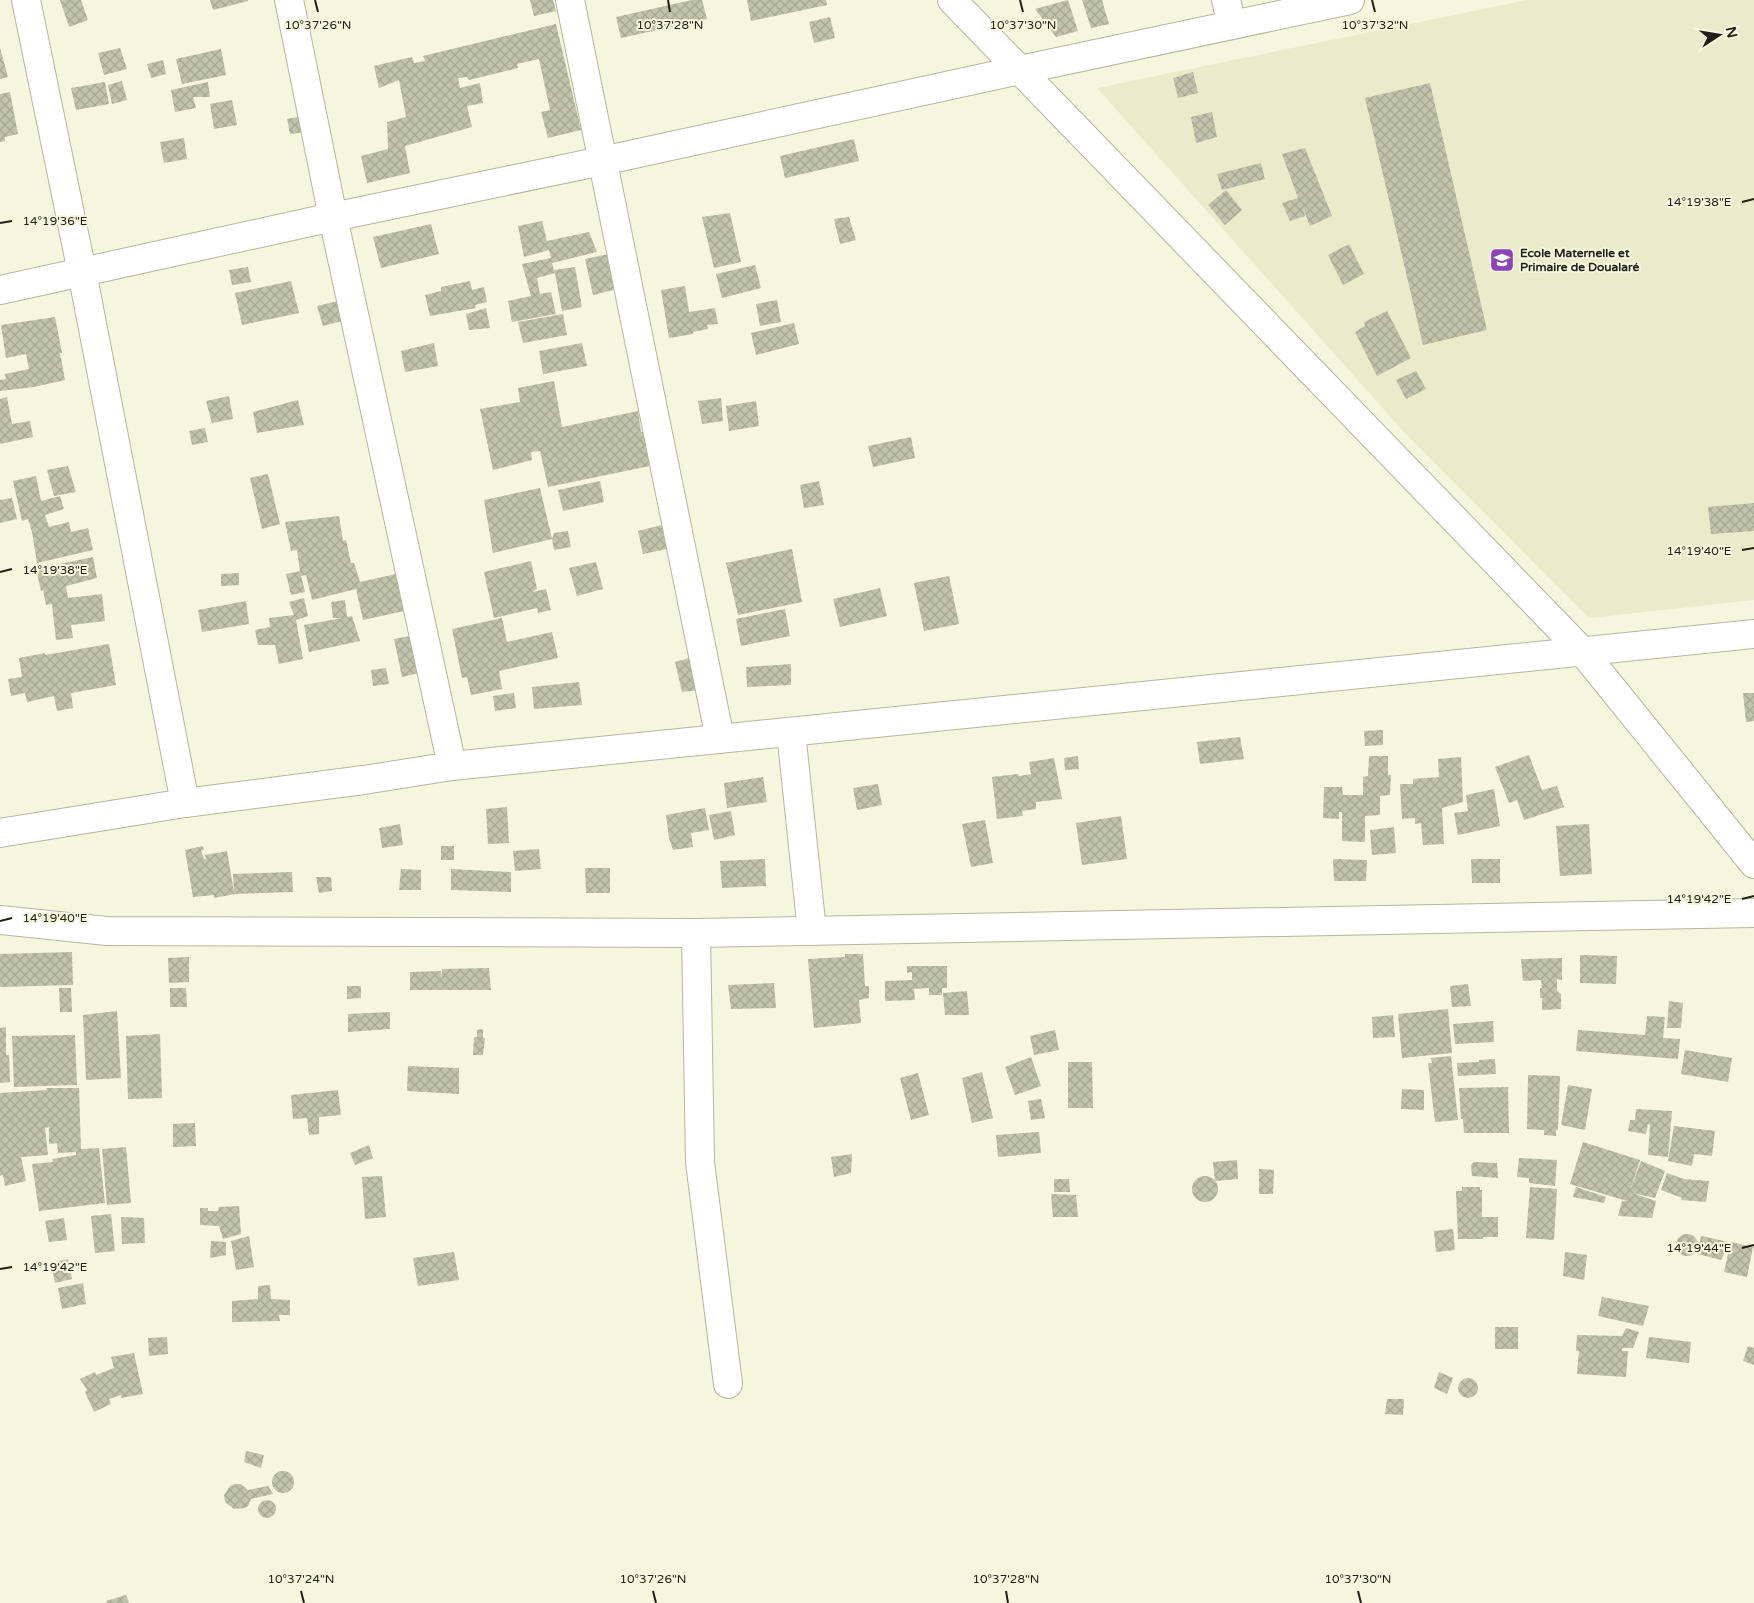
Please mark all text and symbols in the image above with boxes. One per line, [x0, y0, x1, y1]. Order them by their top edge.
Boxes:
north arrow [1694, 10, 1744, 60]
text: 10°37'26"N [285, 18, 352, 32]
text: 10°37'28"N [637, 18, 704, 32]
text: 10°37'30"N [990, 18, 1057, 32]
text: 10°37'32"N [1342, 18, 1409, 32]
text: N [1722, 25, 1741, 40]
text: 14°19'38"E [1666, 195, 1732, 209]
text: 14°19'36"E [22, 214, 88, 228]
place label: Ecole Maternelle et Primaire de Doualaré [1520, 246, 1639, 274]
school or university icon: Ecole Maternelle et Primaire de Doualaré [1489, 247, 1515, 273]
text: 14°19'40"E [1666, 544, 1732, 558]
text: 14°19'38"E [22, 563, 88, 577]
text: 14°19'42"E [1666, 892, 1732, 906]
text: 14°19'40"E [22, 911, 88, 925]
text: 14°19'44"E [1666, 1241, 1732, 1255]
text: 14°19'42"E [22, 1260, 88, 1274]
text: 10°37'24"N [268, 1572, 335, 1586]
text: 10°37'26"N [620, 1572, 687, 1586]
text: 10°37'28"N [973, 1572, 1040, 1586]
text: 10°37'30"N [1325, 1572, 1392, 1586]

